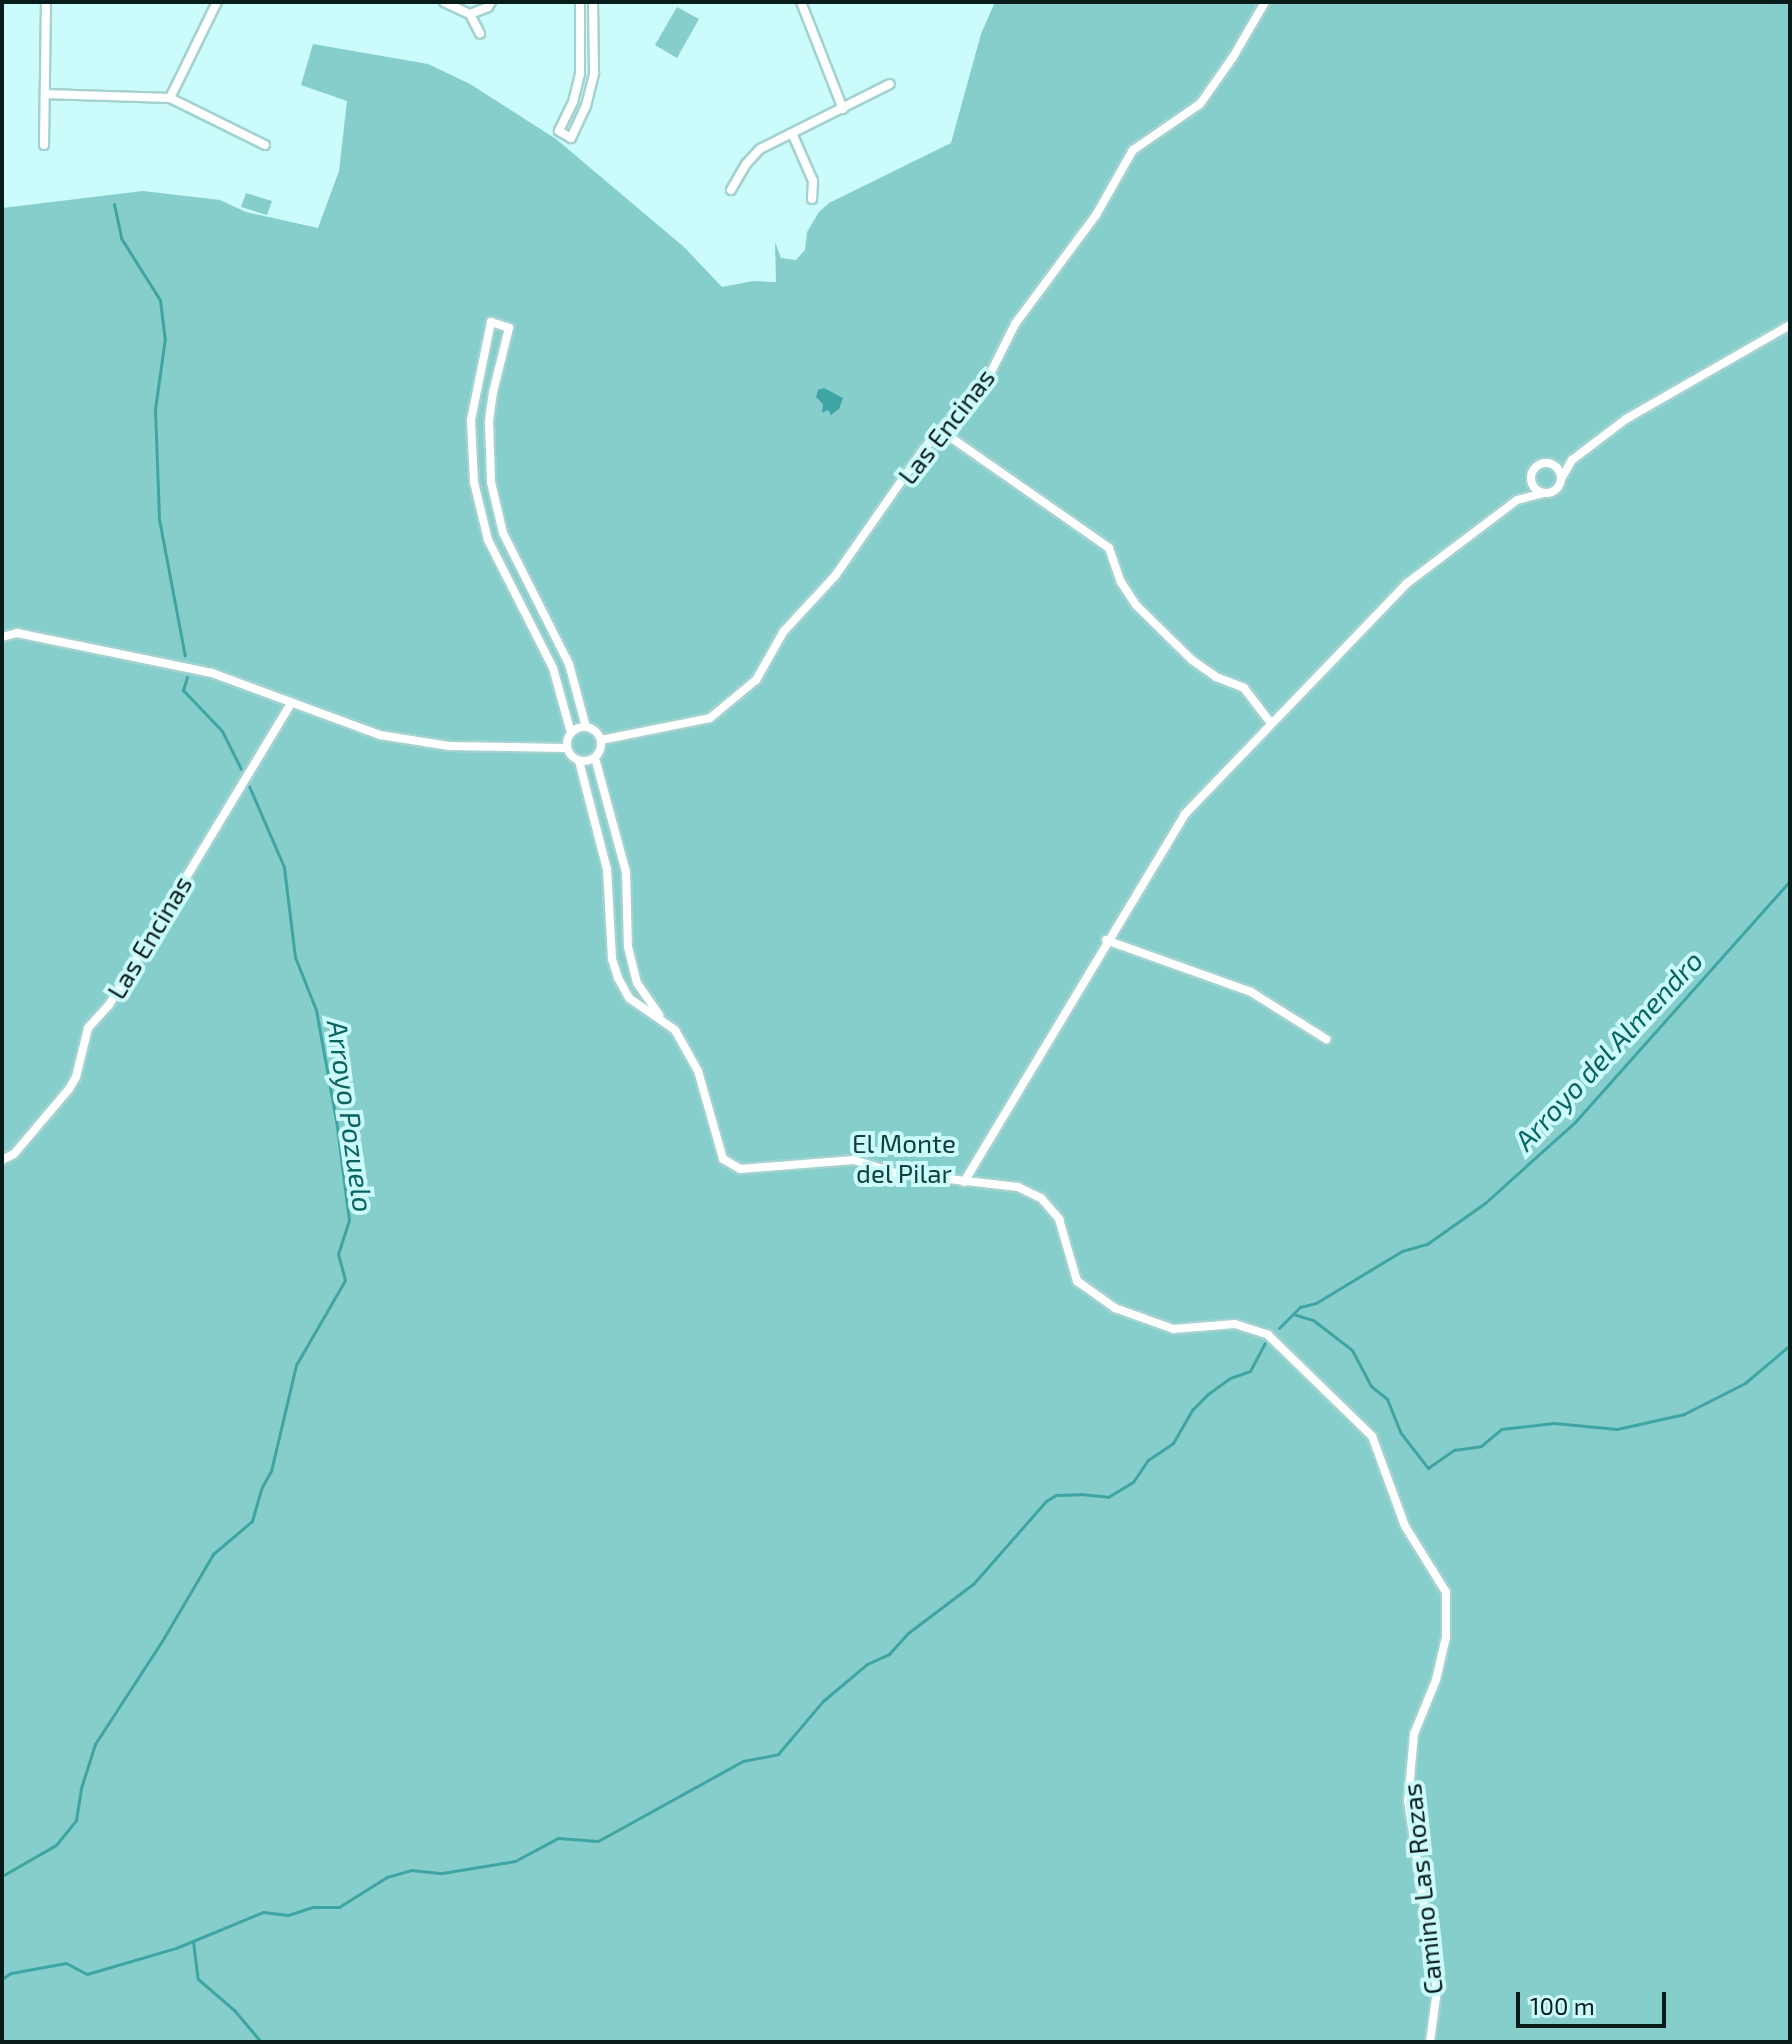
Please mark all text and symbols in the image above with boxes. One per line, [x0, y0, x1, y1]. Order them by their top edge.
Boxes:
street label: Las Encinas [891, 362, 1001, 490]
street label: Las Encinas [100, 870, 198, 1004]
water label: Arroyo del Almendro [1507, 943, 1709, 1157]
water label: Arroyo Pozuelo [321, 1018, 381, 1214]
park label: El Monte del Pilar [852, 1127, 956, 1188]
street label: Camino Las Rozas [1395, 1782, 1449, 1996]
scale bar [1520, 1976, 1670, 2026]
text: 100 m [1530, 1991, 1595, 2020]

